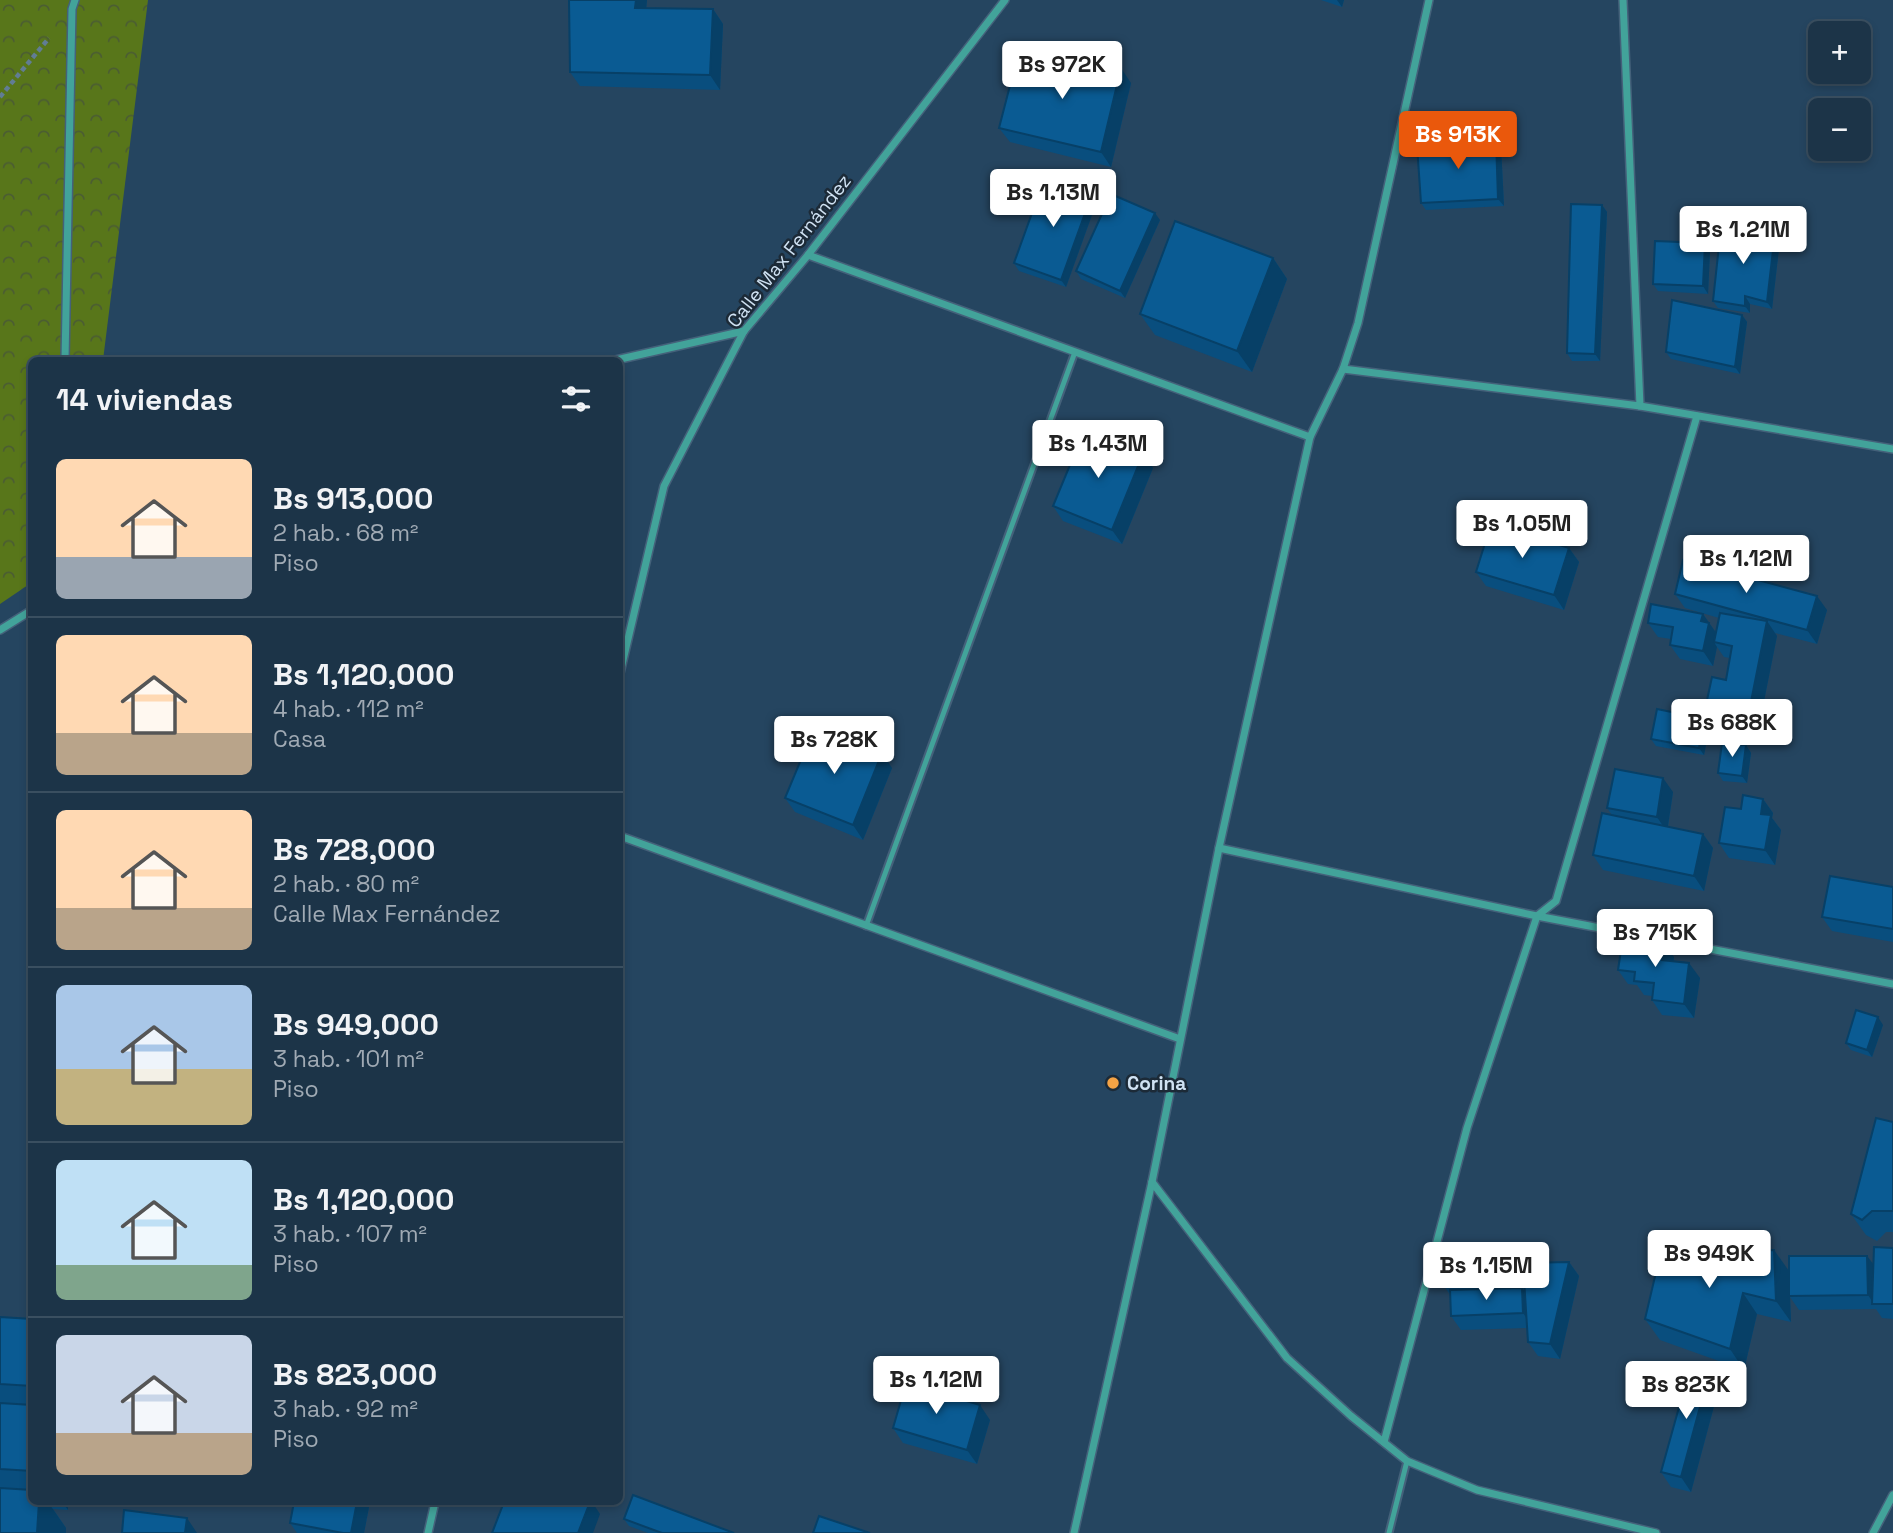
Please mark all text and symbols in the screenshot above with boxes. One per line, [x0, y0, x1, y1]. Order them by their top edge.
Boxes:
map controls [1808, 21, 1871, 161]
button: + [1808, 21, 1871, 84]
pin: Bs 972K [997, 42, 1127, 101]
text: Bs 972K [1018, 49, 1106, 79]
button: − [1808, 98, 1871, 161]
pin: Bs 913K [1393, 111, 1523, 171]
text: Bs 913K [1415, 119, 1501, 149]
street label: Calle Max Fernández [721, 169, 857, 333]
pin: Bs 1.13M [981, 170, 1125, 229]
text: Bs 1.13M [1006, 177, 1100, 207]
pin: Bs 1.21M [1671, 206, 1815, 266]
text: Bs 1.21M [1696, 214, 1790, 244]
text: 14 viviendas [56, 380, 233, 419]
icon: filters [557, 380, 595, 418]
pin: Bs 1.43M [1026, 420, 1170, 480]
text: Bs 1.43M [1048, 428, 1148, 458]
text: Bs 913,000 [273, 479, 433, 518]
icon: home [112, 487, 196, 571]
pin: Bs 1.05M [1450, 500, 1594, 560]
text: Bs 1.05M [1472, 508, 1572, 538]
text: 2 hab. · 68 m² [273, 518, 418, 548]
pin: Bs 1.12M [1674, 536, 1818, 595]
text: Bs 1.12M [1699, 543, 1793, 573]
text: Piso [273, 548, 319, 578]
text: Bs 1,120,000 [273, 655, 454, 694]
icon: home [112, 663, 196, 747]
text: 4 hab. · 112 m² [273, 694, 424, 724]
pin: Bs 688K [1667, 700, 1797, 759]
text: Bs 688K [1687, 707, 1777, 737]
pin: Bs 728K [769, 716, 899, 776]
text: Casa [273, 724, 326, 754]
text: Bs 728K [790, 724, 878, 754]
text: Bs 728,000 [273, 830, 435, 869]
icon: home [112, 838, 196, 922]
text: 2 hab. · 80 m² [273, 869, 419, 899]
text: Calle Max Fernández [273, 899, 500, 929]
pin: Bs 715K [1590, 909, 1720, 969]
text: Bs 715K [1613, 917, 1697, 947]
text: Bs 949,000 [273, 1005, 439, 1044]
icon: home [112, 1013, 196, 1097]
text: 3 hab. · 101 m² [273, 1044, 424, 1074]
place label: Corina [1127, 1071, 1186, 1096]
text: Piso [273, 1074, 319, 1104]
marker: Corina [1105, 1075, 1121, 1091]
text: Bs 1,120,000 [273, 1180, 454, 1219]
icon: home [112, 1188, 196, 1272]
text: 3 hab. · 107 m² [273, 1219, 427, 1249]
pin: Bs 949K [1644, 1230, 1774, 1290]
text: Bs 949K [1664, 1238, 1754, 1268]
pin: Bs 1.15M [1414, 1242, 1558, 1302]
text: Piso [273, 1249, 319, 1279]
text: Bs 1.15M [1439, 1250, 1533, 1280]
text: Bs 823,000 [273, 1355, 437, 1394]
pin: Bs 1.12M [864, 1356, 1008, 1416]
pin: Bs 823K [1621, 1362, 1751, 1421]
icon: home [112, 1363, 196, 1447]
text: Bs 1.12M [889, 1364, 983, 1394]
text: Bs 823K [1641, 1369, 1731, 1399]
text: 3 hab. · 92 m² [273, 1394, 418, 1424]
text: Piso [273, 1424, 319, 1454]

